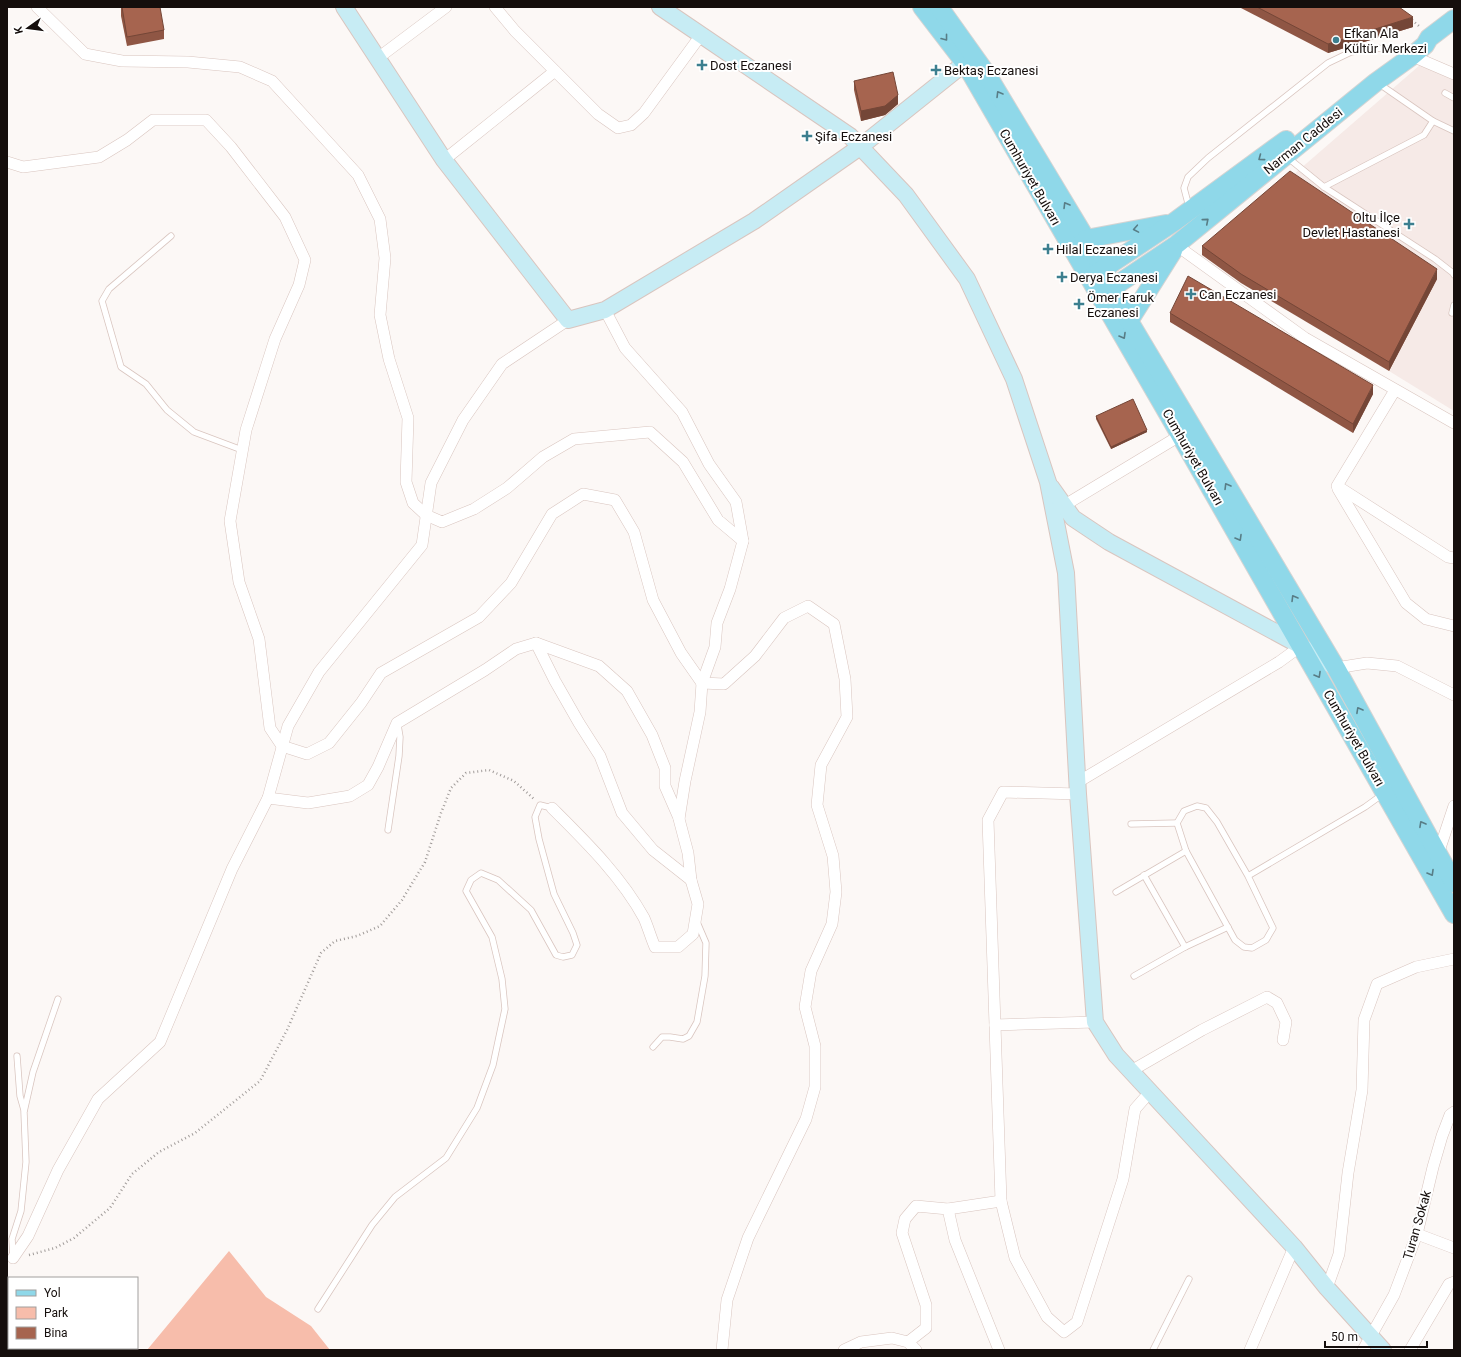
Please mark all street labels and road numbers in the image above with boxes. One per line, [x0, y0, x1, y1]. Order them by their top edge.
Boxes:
street label: Narman Caddesi [1261, 105, 1345, 177]
street label: Cumhuriyet Bulvarı [996, 126, 1064, 228]
street label: Cumhuriyet Bulvarı [1159, 406, 1227, 508]
street label: Cumhuriyet Bulvarı [1320, 687, 1388, 789]
street label: Turan Sokak [1400, 1188, 1434, 1261]

